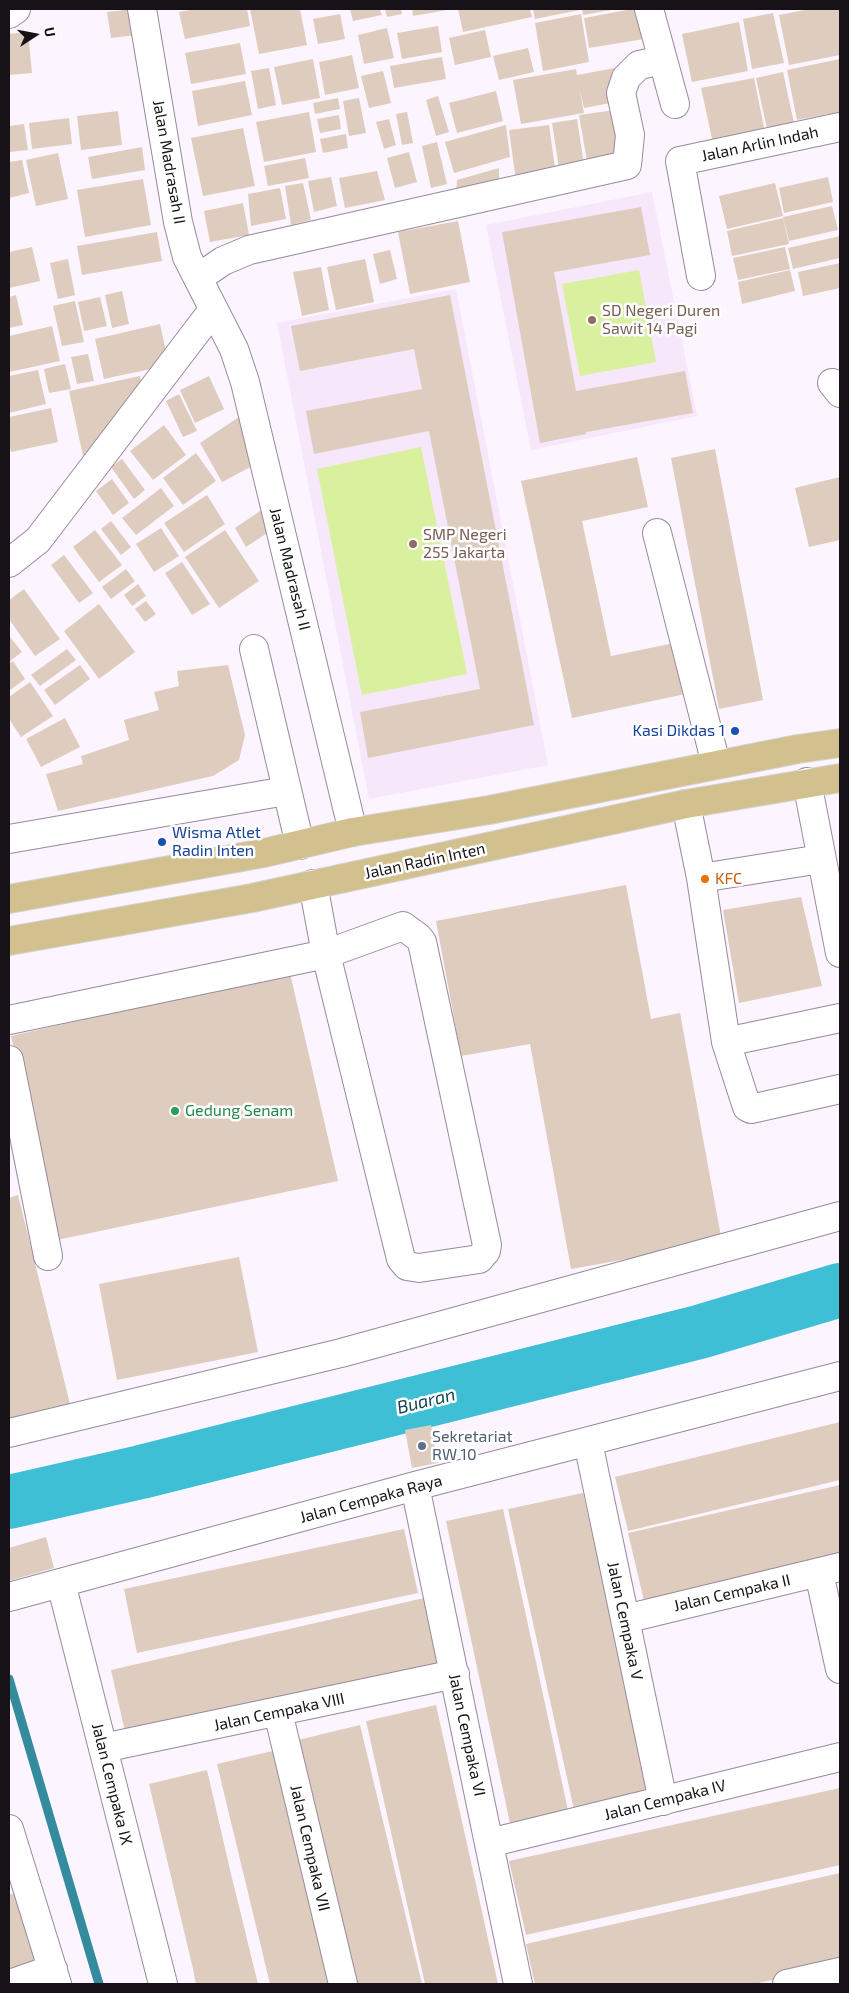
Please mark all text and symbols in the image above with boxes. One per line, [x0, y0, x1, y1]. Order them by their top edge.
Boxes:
north arrow [10, 10, 60, 60]
text: U [41, 26, 59, 38]
street label: Jalan Madrasah II [149, 98, 189, 226]
street label: Jalan Arlin Indah [700, 122, 820, 166]
place label: SD Negeri Duren Sawit 14 Pagi [602, 301, 720, 339]
marker: SD Negeri Duren Sawit 14 Pagi [586, 314, 598, 326]
street label: Jalan Madrasah II [265, 506, 315, 632]
place label: SMP Negeri 255 Jakarta [423, 525, 507, 563]
marker: SMP Negeri 255 Jakarta [407, 538, 419, 550]
place label: Kasi Dikdas 1 [633, 721, 725, 741]
marker: Kasi Dikdas 1 [729, 725, 741, 737]
place label: Wisma Atlet Radin Inten [172, 823, 261, 861]
marker: Wisma Atlet Radin Inten [156, 836, 168, 848]
street label: Jalan Radin Inten [363, 839, 487, 883]
place label: KFC [715, 869, 742, 889]
marker: KFC [699, 873, 711, 885]
place label: Gedung Senam [185, 1101, 293, 1121]
marker: Gedung Senam [169, 1105, 181, 1117]
water label: Buaran [395, 1383, 457, 1419]
place label: Sekretariat RW 10 [432, 1427, 513, 1465]
marker: Sekretariat RW 10 [416, 1440, 428, 1452]
street label: Jalan Cempaka Raya [298, 1471, 444, 1527]
street label: Jalan Cempaka V [603, 1560, 647, 1682]
street label: Jalan Cempaka II [672, 1570, 792, 1616]
street label: Jalan Cempaka VI [445, 1672, 489, 1798]
street label: Jalan Cempaka VIII [212, 1689, 346, 1735]
street label: Jalan Cempaka IX [88, 1721, 136, 1847]
street label: Jalan Cempaka IV [602, 1776, 728, 1824]
street label: Jalan Cempaka VII [286, 1783, 334, 1913]

